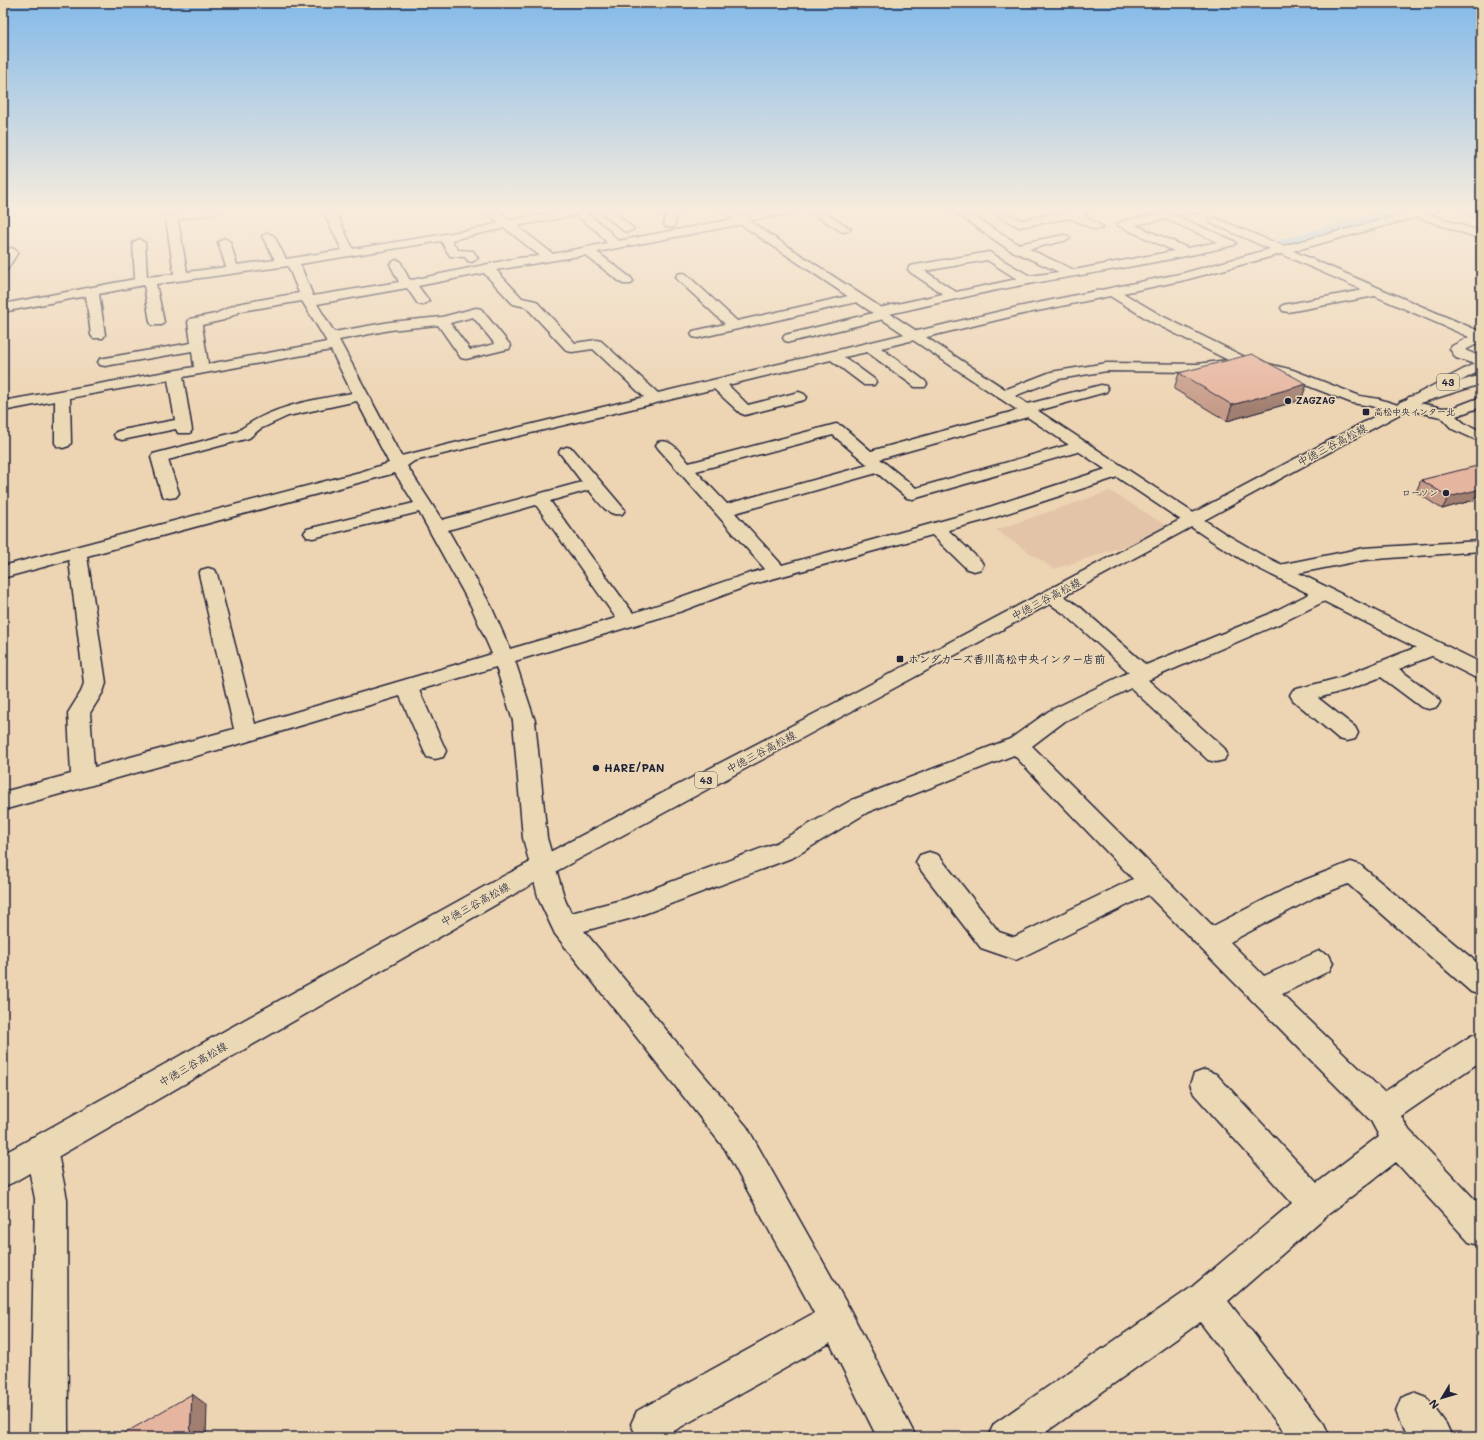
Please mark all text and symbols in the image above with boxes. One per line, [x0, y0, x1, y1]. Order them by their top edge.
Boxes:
road number: 43 [1437, 374, 1459, 390]
place label: ZAGZAG [1296, 395, 1335, 406]
marker: ZAGZAG [1283, 396, 1293, 406]
place label: 高松中央インター北 [1374, 406, 1455, 417]
marker: 高松中央インター北 [1361, 407, 1371, 417]
street label: 中徳三谷高松線 [1294, 420, 1369, 469]
place label: ローソン [1402, 487, 1438, 498]
marker: ローソン [1441, 488, 1451, 498]
street label: 中徳三谷高松線 [1008, 574, 1083, 623]
place label: ホンダカーズ香川高松中央インター店前 [908, 651, 1105, 666]
marker: ホンダカーズ香川高松中央インター店前 [895, 654, 905, 664]
street label: 中徳三谷高松線 [723, 727, 798, 776]
place label: HARE/PAN [604, 760, 664, 775]
marker: HARE/PAN [591, 763, 601, 773]
road number: 43 [695, 772, 717, 788]
street label: 中徳三谷高松線 [437, 878, 512, 929]
street label: 中徳三谷高松線 [156, 1038, 230, 1089]
north arrow [1422, 1378, 1462, 1418]
text: N [1425, 1397, 1442, 1412]

